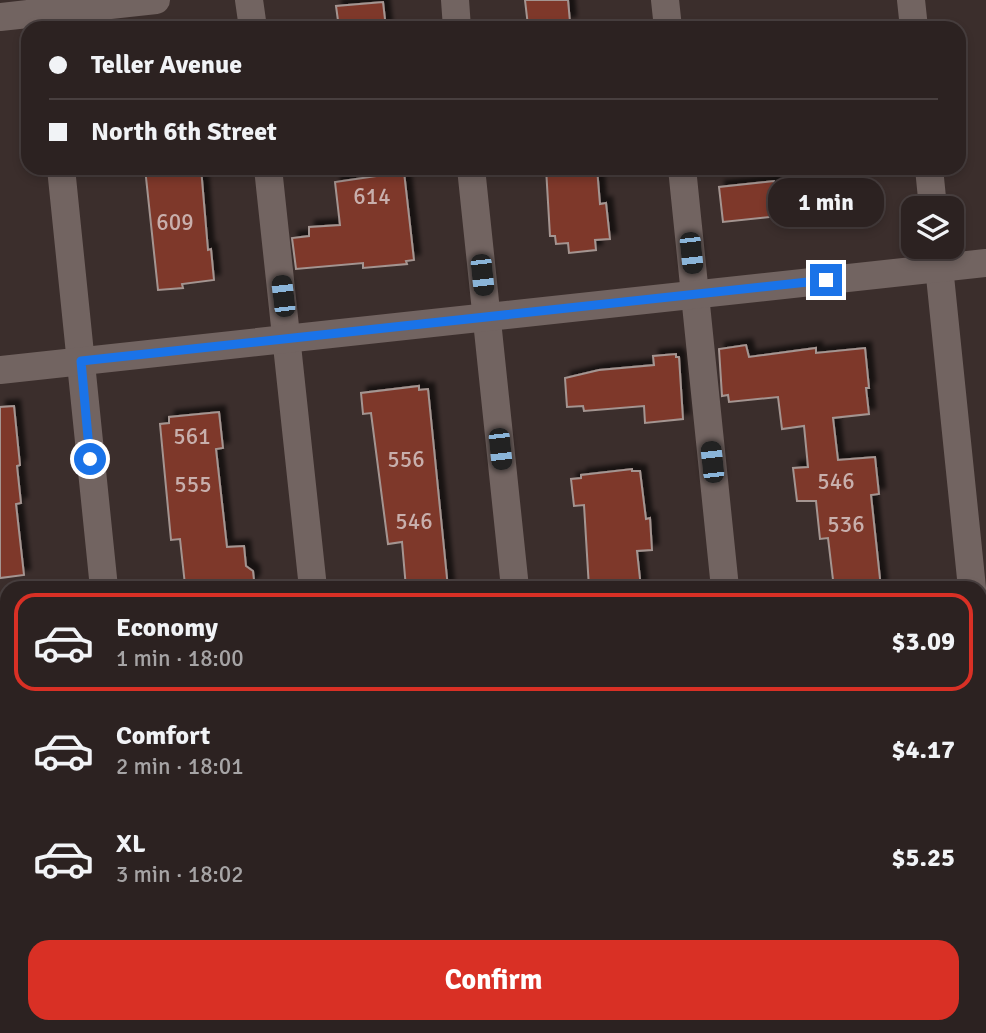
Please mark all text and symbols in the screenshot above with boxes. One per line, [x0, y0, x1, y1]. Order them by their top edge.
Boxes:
text: Teller Avenue [91, 49, 242, 81]
text: North 6th Street [91, 116, 277, 148]
callout: 1 min [768, 178, 884, 228]
house number: 614 [353, 182, 391, 211]
text: 1 min [798, 188, 854, 217]
map controls [901, 196, 964, 259]
button: layers [901, 196, 964, 259]
house number: 609 [156, 208, 194, 237]
car [679, 231, 704, 275]
car [470, 253, 495, 297]
route end [810, 264, 842, 296]
car [271, 274, 296, 318]
house number: 561 [173, 422, 211, 451]
car [488, 427, 513, 471]
car [700, 440, 725, 484]
route start [74, 443, 106, 475]
house number: 556 [387, 445, 425, 474]
house number: 546 [817, 467, 855, 496]
house number: 555 [174, 470, 212, 499]
house number: 546 [395, 507, 433, 536]
house number: 536 [827, 510, 865, 539]
icon: car [32, 611, 95, 674]
text: Economy [116, 612, 218, 644]
text: $3.09 [891, 626, 955, 658]
text: 1 min · 18:00 [116, 644, 244, 673]
icon: car [32, 719, 95, 782]
text: Comfort [116, 720, 210, 752]
text: $4.17 [891, 734, 955, 766]
text: 2 min · 18:01 [116, 752, 244, 781]
icon: car [32, 827, 95, 890]
text: XL [116, 828, 146, 860]
text: $5.25 [891, 842, 955, 874]
text: 3 min · 18:02 [116, 860, 244, 889]
button: Confirm [28, 940, 959, 1020]

